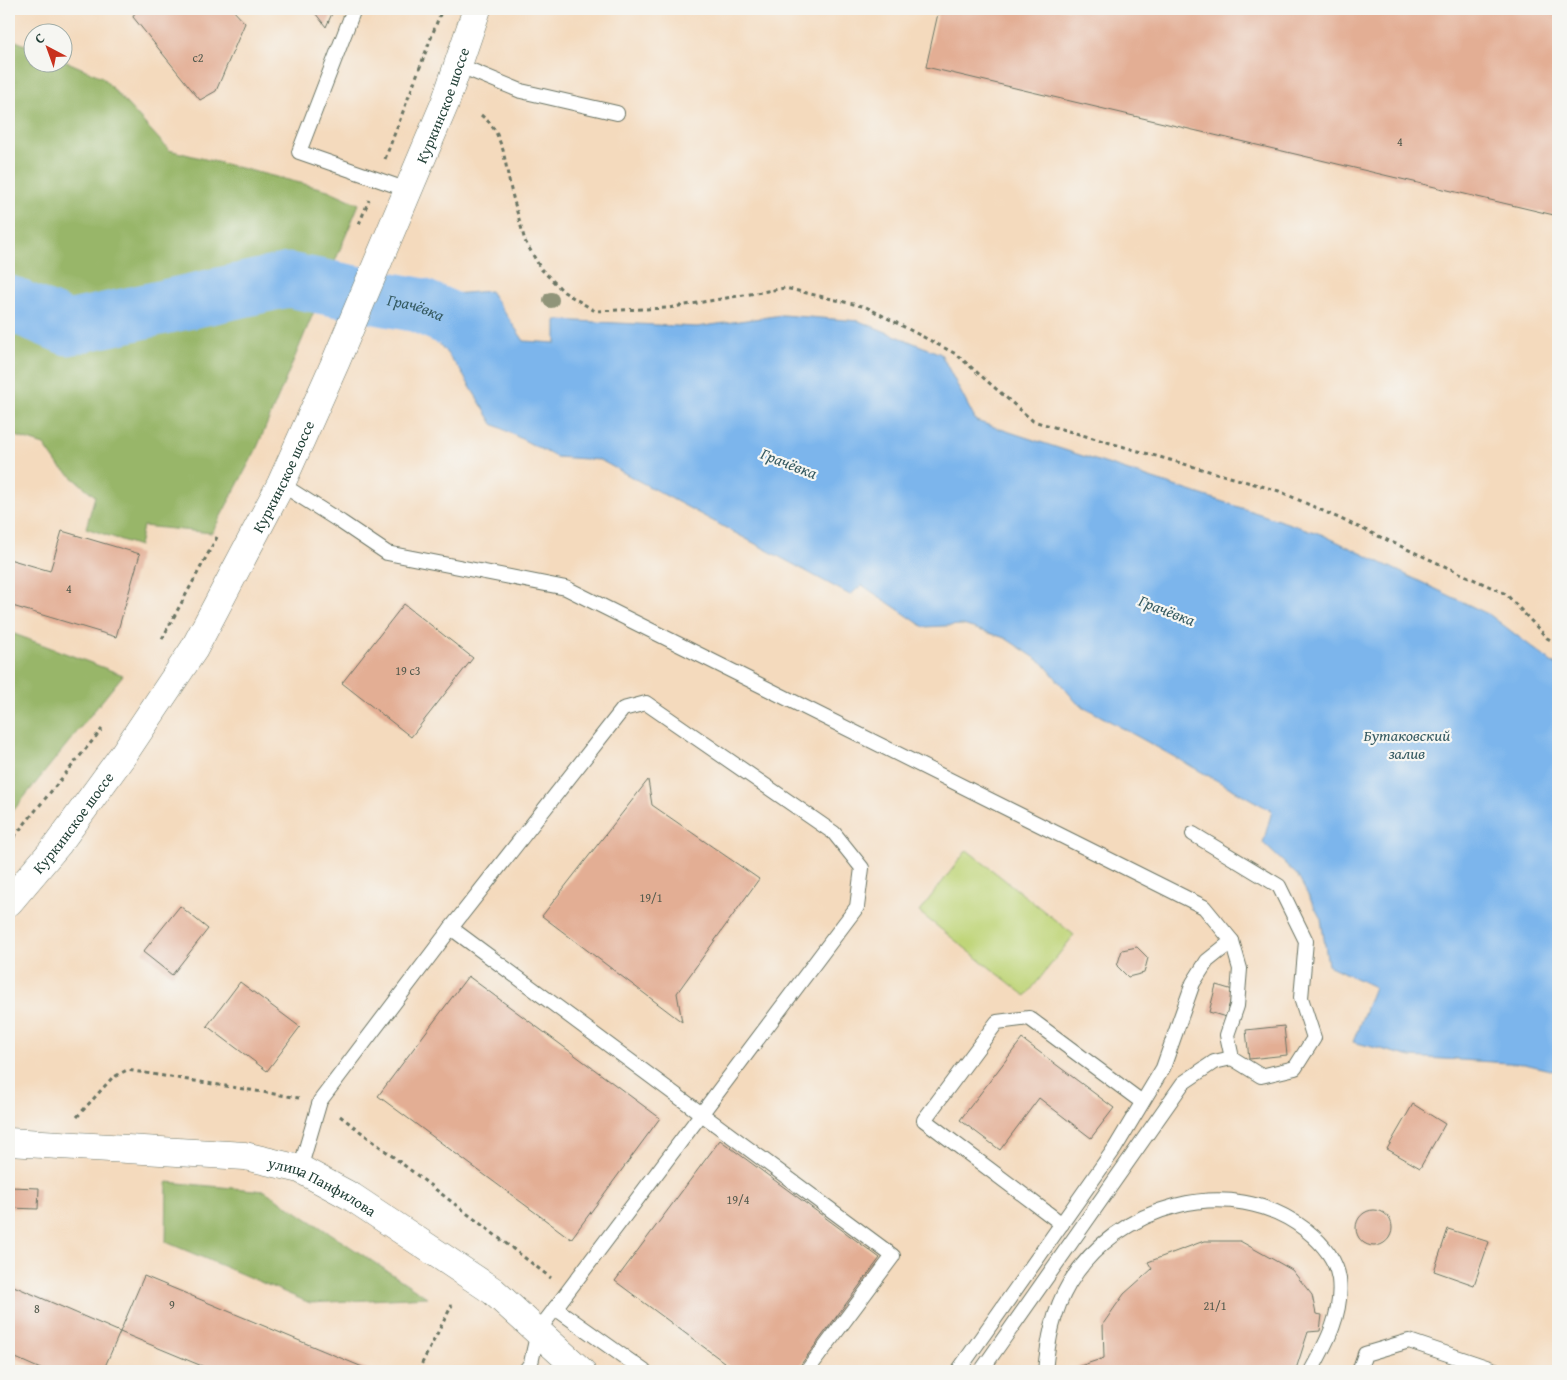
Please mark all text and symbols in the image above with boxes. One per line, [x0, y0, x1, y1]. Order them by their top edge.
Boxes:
north arrow [22, 22, 72, 72]
text: С [30, 28, 49, 48]
street label: Куркинское шоссе [410, 45, 474, 166]
house number: с2 [192, 49, 204, 66]
house number: 4 [1397, 133, 1403, 150]
water label: Грачёвка [384, 287, 449, 327]
street label: Куркинское шоссе [247, 417, 319, 536]
water label: Грачёвка [756, 441, 821, 485]
house number: 4 [66, 580, 72, 597]
water label: Грачёвка [1134, 588, 1199, 632]
house number: 19 с3 [395, 662, 421, 679]
water label: Бутаковский залив [1364, 723, 1450, 765]
street label: Куркинское шоссе [27, 767, 118, 878]
house number: 19/1 [640, 889, 663, 906]
street label: улица Панфилова [265, 1151, 381, 1221]
house number: 19/4 [727, 1191, 750, 1208]
house number: 9 [169, 1296, 175, 1313]
house number: 21/1 [1204, 1297, 1227, 1314]
house number: 8 [34, 1300, 40, 1317]

